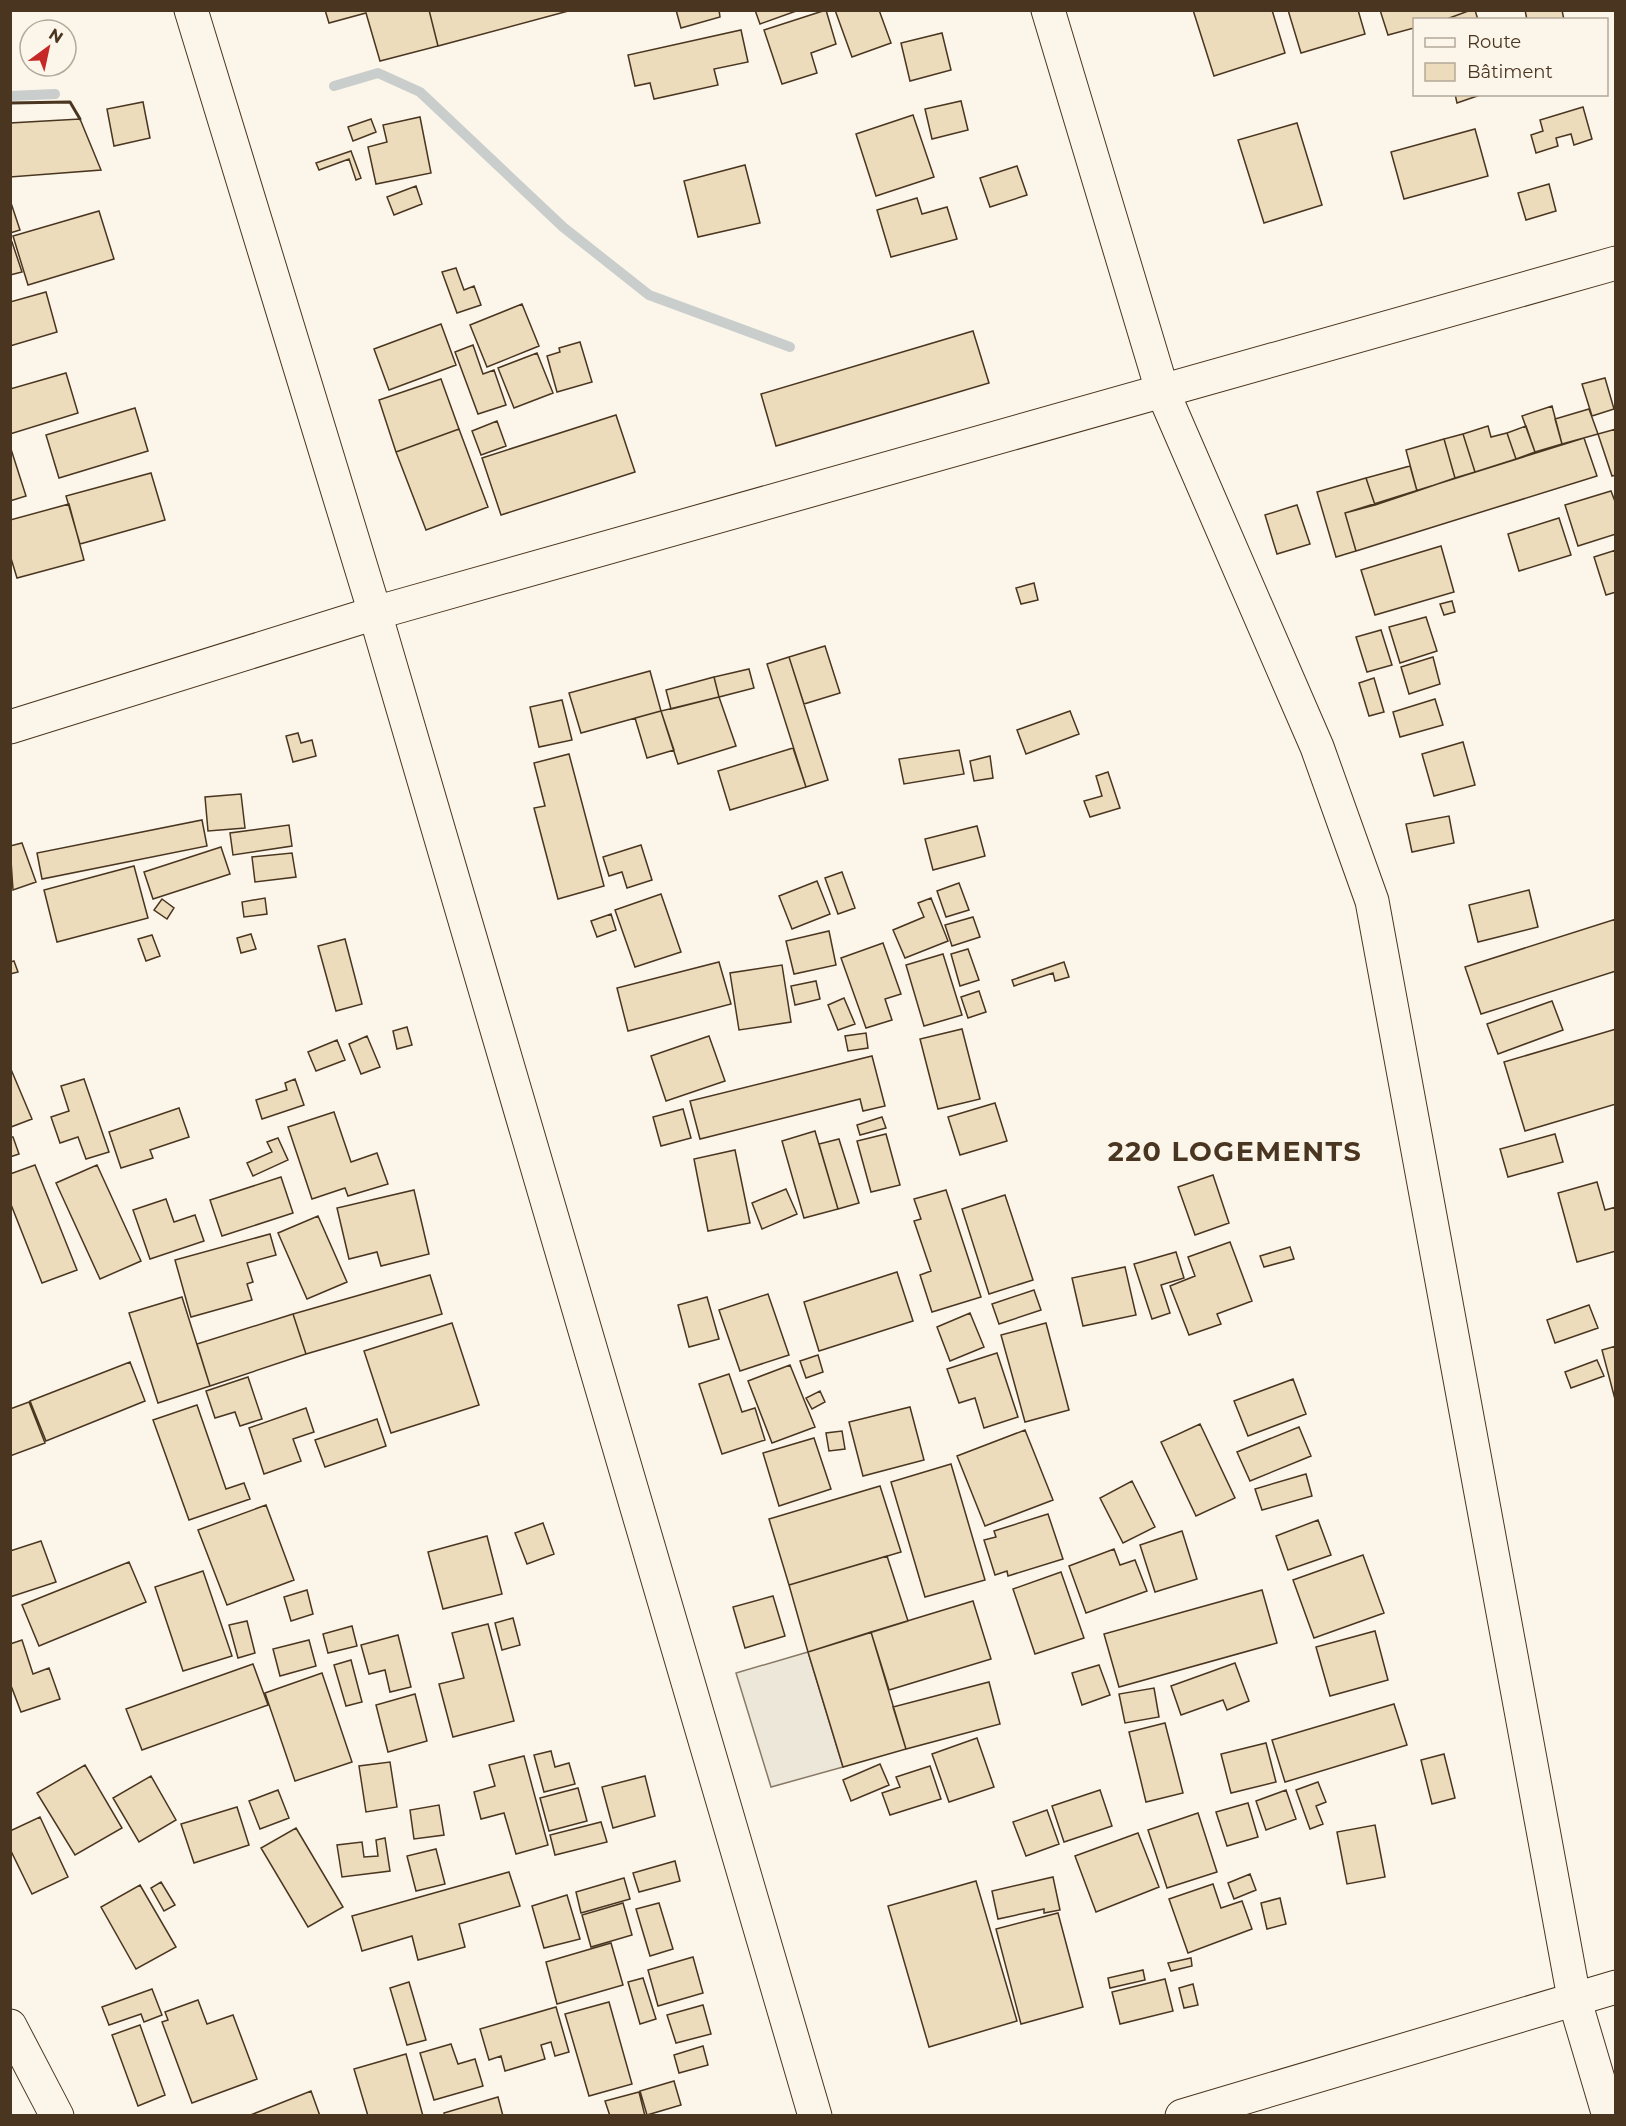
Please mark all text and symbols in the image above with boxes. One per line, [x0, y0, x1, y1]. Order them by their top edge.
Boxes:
north arrow [18, 18, 78, 78]
legend [1413, 18, 1608, 96]
text: N [45, 24, 66, 47]
text: Route [1467, 31, 1521, 53]
text: Bâtiment [1467, 61, 1553, 83]
district label: 220 LOGEMENTS [1108, 1135, 1362, 1168]

